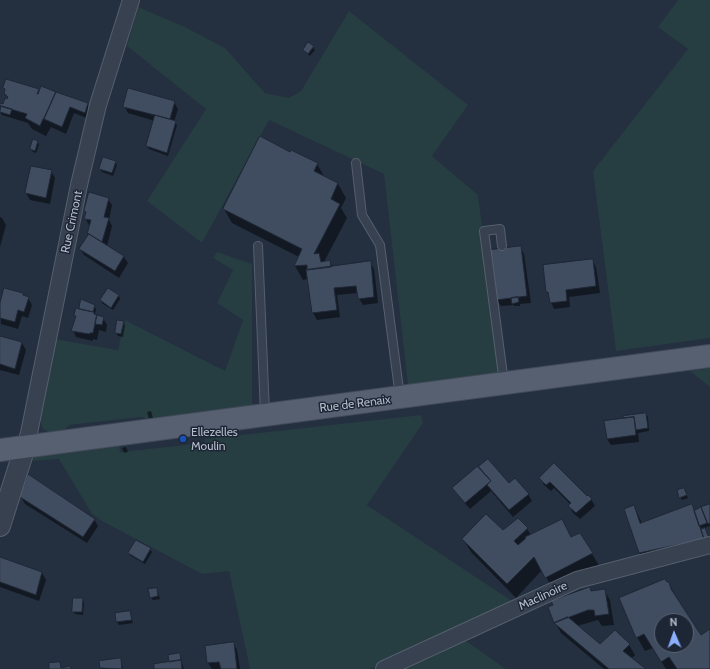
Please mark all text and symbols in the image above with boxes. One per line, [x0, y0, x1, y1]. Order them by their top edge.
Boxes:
street label: Rue Crimont [58, 189, 86, 255]
street label: Rue de Renaix [319, 392, 391, 416]
place label: Ellezelles Moulin [191, 425, 238, 453]
marker: Ellezelles Moulin [178, 434, 188, 444]
street label: Maclinoire [516, 579, 570, 613]
north arrow [654, 613, 694, 653]
text: N [669, 615, 678, 629]

